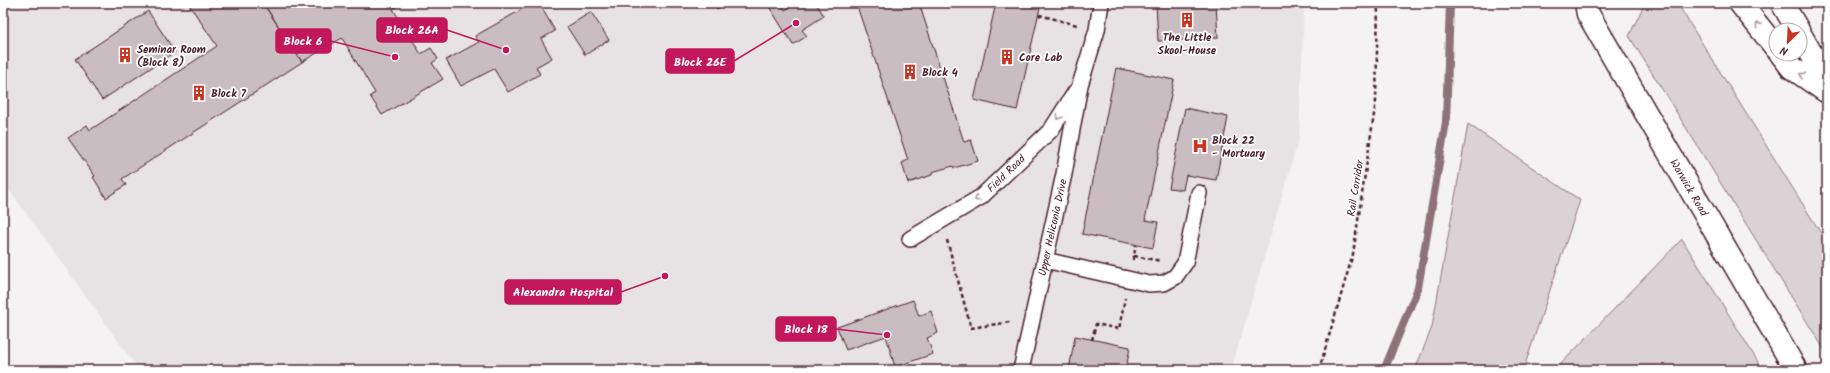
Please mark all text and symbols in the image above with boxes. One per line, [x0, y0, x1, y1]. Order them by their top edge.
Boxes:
building icon: The Little Skool-House [1178, 11, 1196, 29]
callout: Block 26A [377, 18, 447, 42]
text: Block 26A [385, 21, 439, 40]
north arrow [1768, 22, 1808, 62]
one-way arrow [1756, 23, 1763, 30]
callout: Block 6 [276, 29, 331, 53]
place label: The Little Skool-House [1158, 29, 1217, 60]
text: Block 6 [283, 32, 323, 51]
place label: Seminar Room (Block 8) [137, 41, 206, 72]
text: N [1777, 41, 1791, 60]
building icon: Seminar Room (Block 8) [116, 46, 134, 64]
building icon: Core Lab [998, 48, 1016, 66]
callout: Block 26E [666, 49, 734, 73]
place label: Core Lab [1019, 49, 1062, 67]
text: Block 26E [674, 53, 728, 72]
building icon: Block 4 [901, 63, 919, 81]
place label: Block 4 [922, 64, 958, 82]
one-way arrow [1799, 72, 1806, 80]
building icon: Block 7 [190, 84, 208, 102]
place label: Block 7 [211, 85, 247, 103]
one-way arrow [1057, 113, 1064, 120]
place label: Block 22 - Mortuary [1212, 132, 1265, 163]
hospital icon: Block 22 - Mortuary [1191, 137, 1209, 155]
street label: Field Road [983, 150, 1031, 197]
street label: Warwick Road [1665, 156, 1713, 221]
street label: Rail Corridor [1343, 157, 1370, 218]
street label: Upper Heliconia Drive [1034, 177, 1073, 278]
one-way arrow [974, 194, 981, 202]
callout: Alexandra Hospital [505, 280, 621, 304]
text: Alexandra Hospital [513, 283, 614, 302]
callout: Block 18 [776, 317, 836, 341]
text: Block 18 [784, 320, 829, 339]

